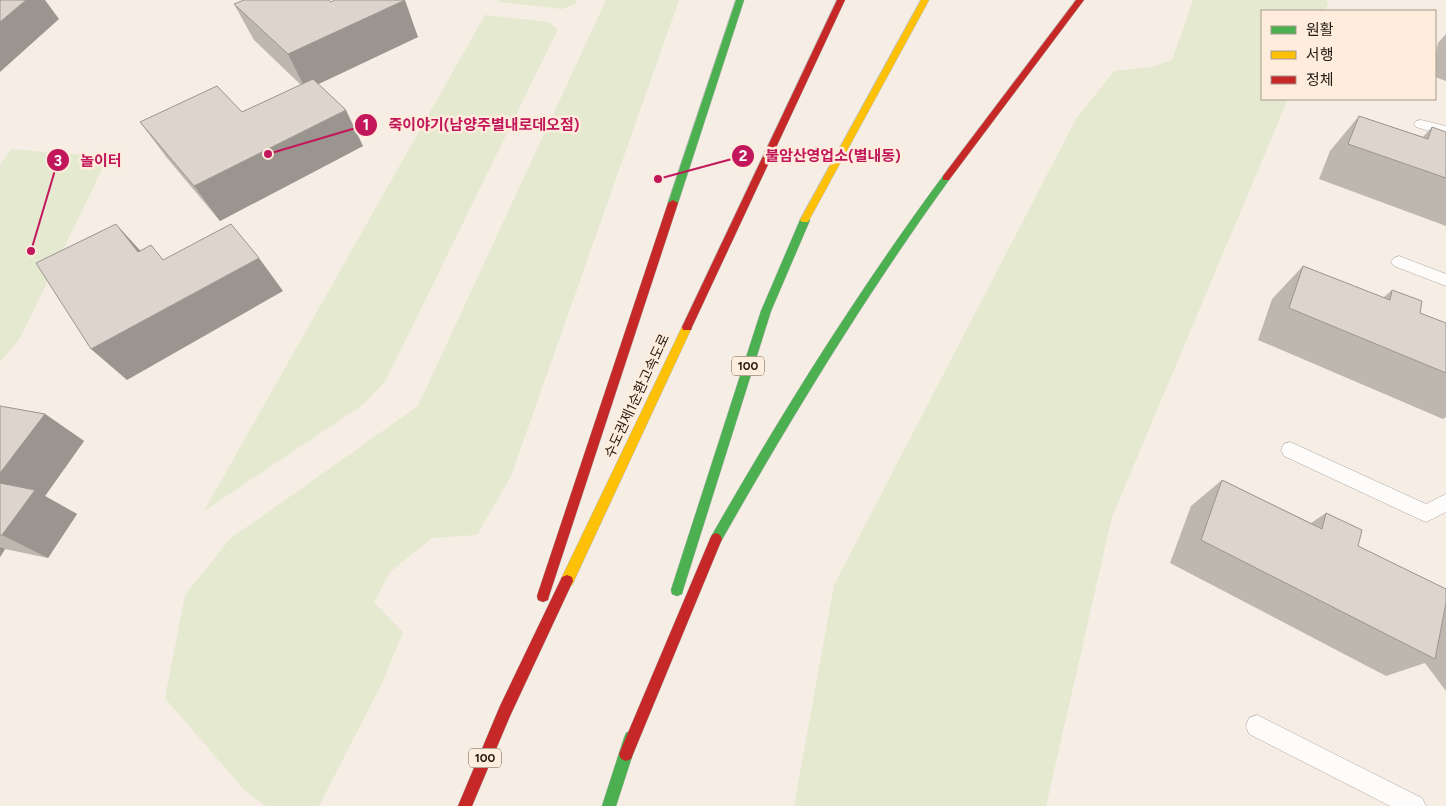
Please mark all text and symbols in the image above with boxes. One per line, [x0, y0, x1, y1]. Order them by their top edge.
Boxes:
legend [1261, 10, 1436, 100]
text: 원활 [1306, 21, 1334, 39]
text: 서행 [1306, 46, 1334, 64]
text: 정체 [1306, 71, 1334, 89]
callout: 죽이야기(남양주별내로데오점) [353, 110, 589, 140]
text: 1 [363, 116, 369, 134]
text: 죽이야기(남양주별내로데오점) [389, 116, 580, 134]
callout: 불암산영업소(별내동) [730, 141, 911, 171]
callout: 놀이터 [45, 145, 132, 175]
text: 2 [739, 147, 748, 165]
text: 불암산영업소(별내동) [765, 147, 901, 165]
text: 3 [54, 152, 62, 170]
text: 놀이터 [80, 152, 122, 170]
street label: 수도권제1순환고속도로 [601, 331, 673, 461]
road number: 100 [732, 356, 764, 376]
road number: 100 [469, 748, 501, 768]

